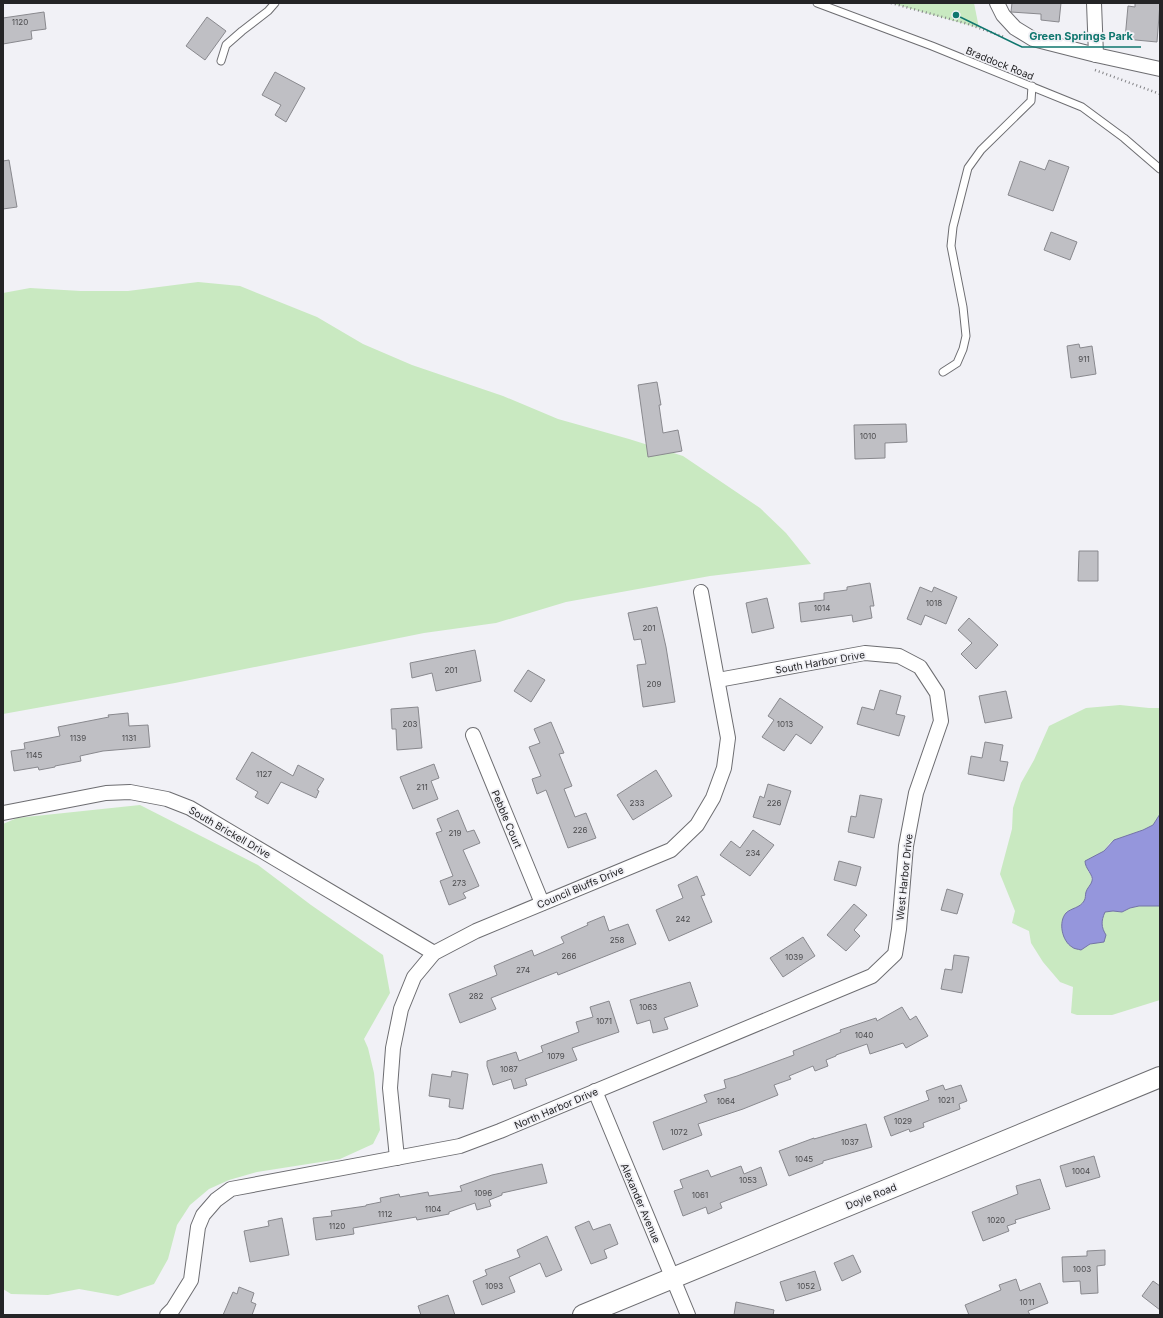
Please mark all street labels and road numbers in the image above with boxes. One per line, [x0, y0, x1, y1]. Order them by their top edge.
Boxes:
street label: Braddock Road [964, 44, 1036, 82]
street label: South Harbor Drive [774, 648, 866, 676]
street label: Pebble Court [489, 788, 525, 850]
street label: South Brickell Drive [187, 804, 273, 860]
street label: West Harbor Drive [893, 833, 915, 921]
street label: Council Bluffs Drive [535, 863, 625, 911]
street label: North Harbor Drive [512, 1085, 600, 1131]
street label: Alexander Avenue [619, 1161, 663, 1245]
street label: Doyle Road [844, 1180, 898, 1212]

